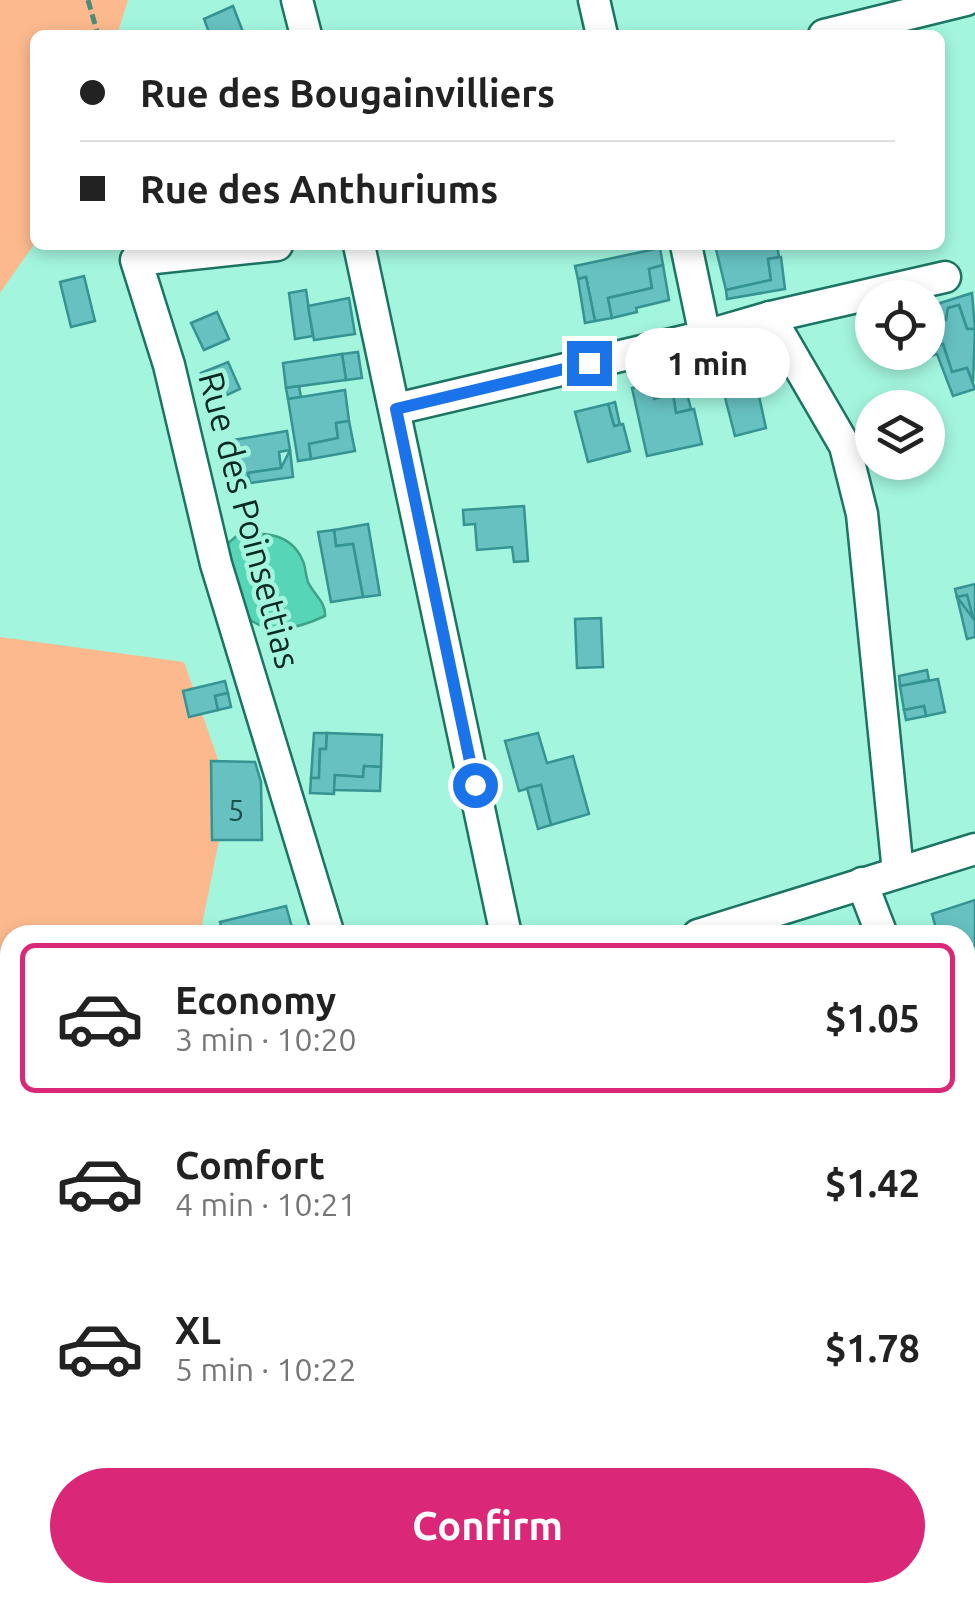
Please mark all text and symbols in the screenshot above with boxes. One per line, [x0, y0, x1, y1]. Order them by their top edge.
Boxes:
text: Rue des Bougainvilliers [140, 72, 555, 114]
text: Rue des Anthuriums [140, 168, 498, 210]
map controls [855, 280, 945, 480]
button: locate [855, 280, 945, 370]
callout: 1 min [624, 328, 789, 398]
route end [567, 341, 612, 386]
text: 1 min [667, 345, 748, 381]
street label: Rue des Poinsettias [191, 367, 309, 672]
button: layers [855, 390, 945, 480]
route start [453, 763, 498, 808]
house number: 5 [228, 793, 244, 827]
icon: car [55, 973, 145, 1063]
text: Economy [175, 979, 336, 1021]
text: $1.05 [825, 997, 920, 1039]
text: 3 min · 10:20 [175, 1021, 357, 1057]
icon: car [55, 1138, 145, 1228]
text: Comfort [175, 1144, 325, 1186]
text: $1.42 [825, 1162, 920, 1204]
text: 4 min · 10:21 [175, 1186, 357, 1222]
icon: car [55, 1303, 145, 1393]
text: XL [175, 1309, 221, 1351]
text: $1.78 [825, 1327, 920, 1369]
text: 5 min · 10:22 [175, 1351, 357, 1387]
button: Confirm [50, 1468, 925, 1583]

